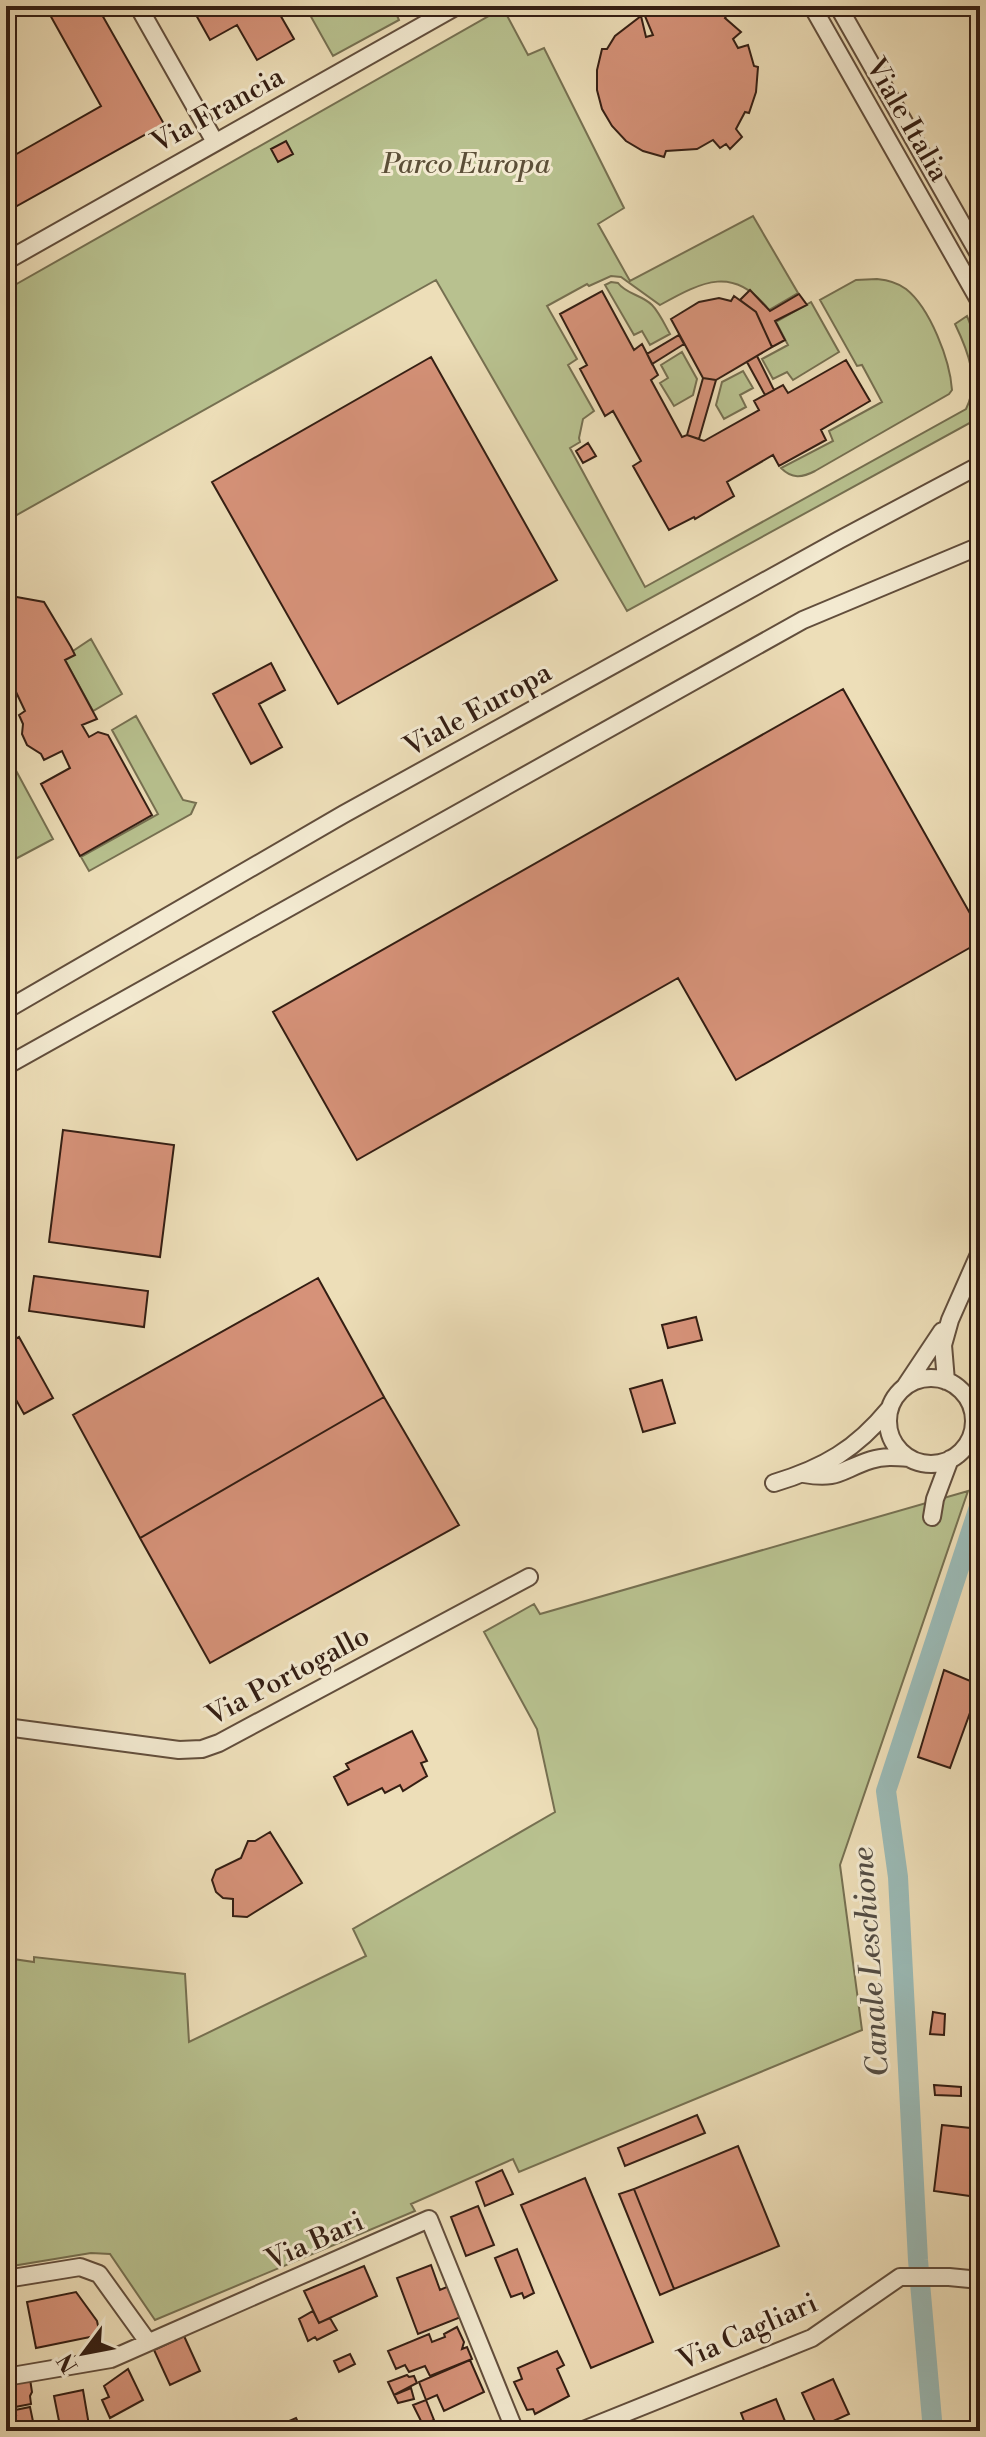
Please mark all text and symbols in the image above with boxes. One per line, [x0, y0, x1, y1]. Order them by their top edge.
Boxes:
street label: Viale Italia [857, 51, 957, 189]
street label: Via Francia [145, 59, 291, 161]
park label: Parco Europa [381, 147, 551, 182]
street label: Viale Europa [397, 655, 559, 765]
street label: Via Portogallo [200, 1618, 376, 1734]
water label: Canale Leschione [844, 1846, 898, 2078]
street label: Via Bari [260, 2204, 369, 2278]
street label: Via Cagliari [672, 2286, 823, 2379]
north arrow [44, 2313, 124, 2393]
text: N [52, 2348, 84, 2377]

